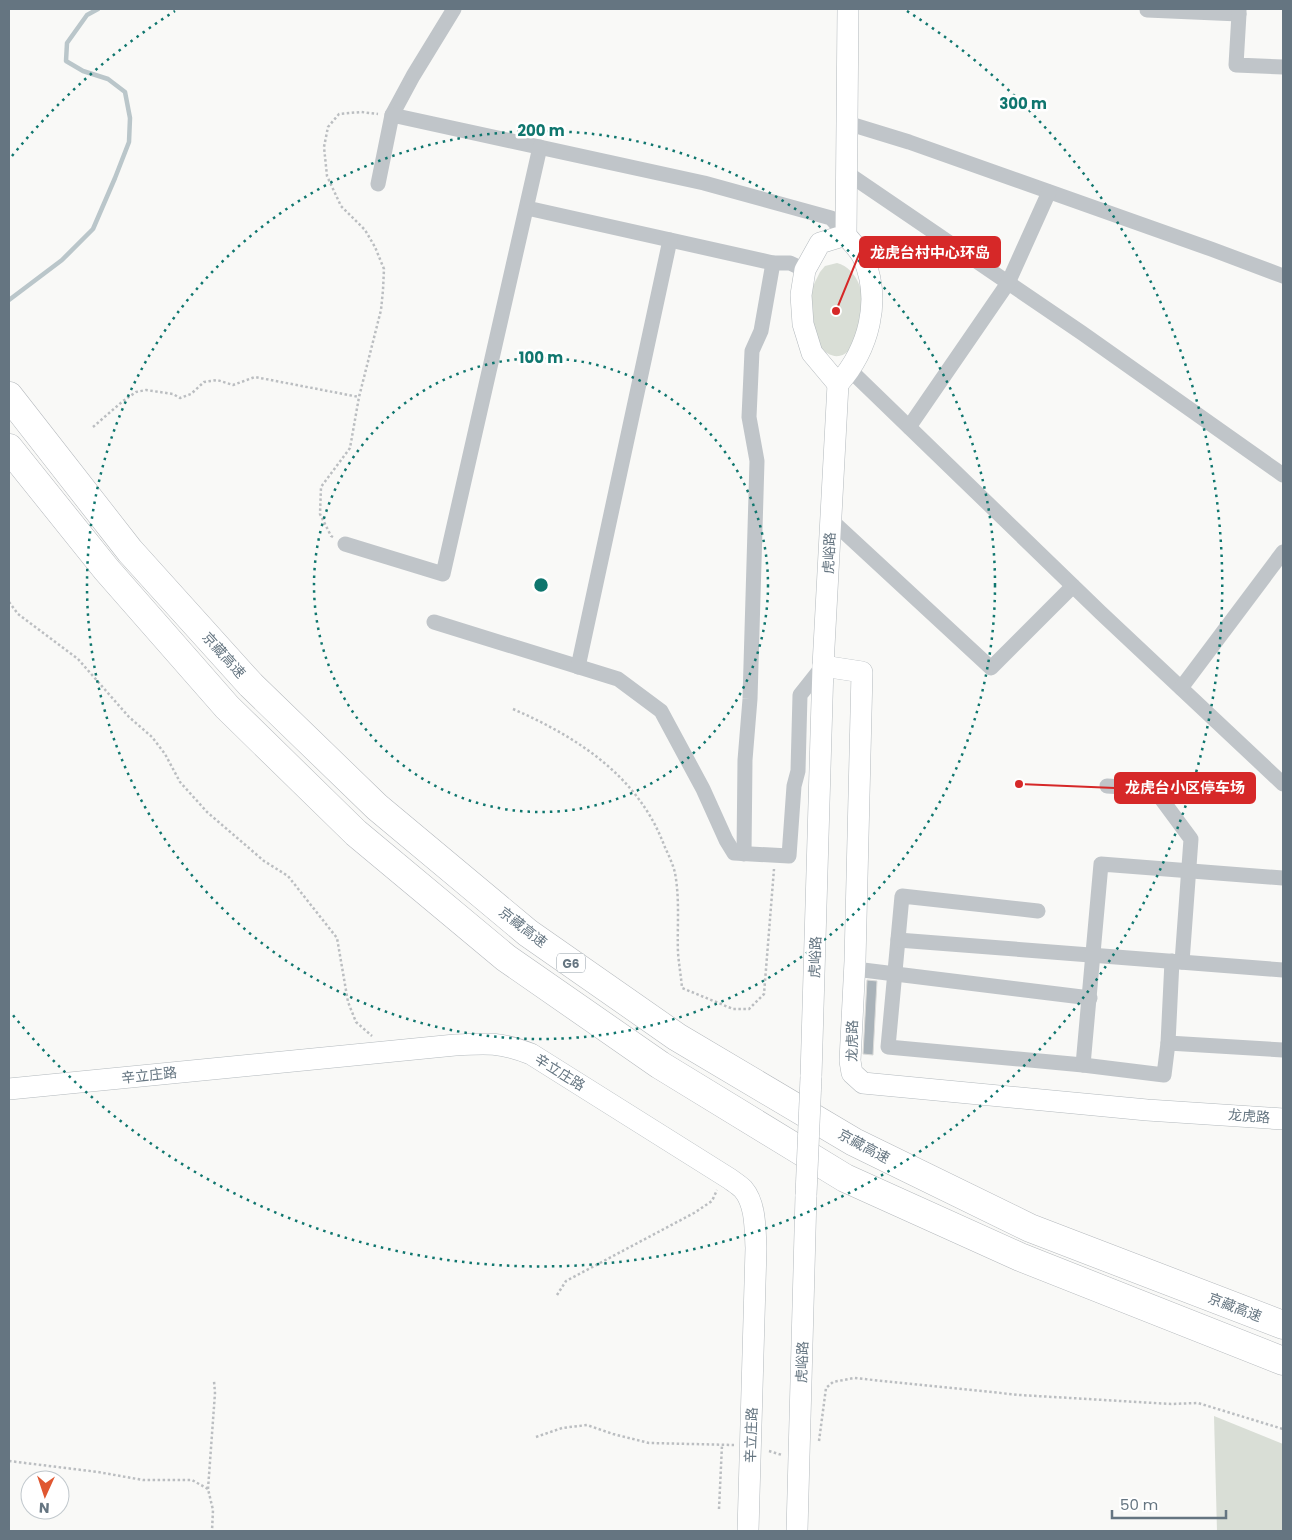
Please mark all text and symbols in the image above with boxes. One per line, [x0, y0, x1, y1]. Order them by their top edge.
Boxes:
text: 300 m [999, 93, 1047, 114]
text: 200 m [517, 120, 565, 141]
callout: 龙虎台村中心环岛 [860, 237, 1000, 267]
text: 龙虎台村中心环岛 [870, 242, 990, 263]
text: 100 m [519, 347, 563, 368]
street label: 虎峪路 [818, 532, 840, 574]
centre of rings [532, 576, 550, 594]
street label: 京藏高速 [198, 628, 250, 682]
callout: 龙虎台小区停车场 [1115, 773, 1255, 803]
text: 龙虎台小区停车场 [1125, 777, 1245, 798]
street label: 京藏高速 [495, 902, 551, 952]
street label: 虎峪路 [804, 936, 826, 978]
road number: G6 [557, 954, 585, 972]
street label: 龙虎路 [842, 1020, 862, 1062]
street label: 辛立庄路 [531, 1049, 589, 1095]
street label: 辛立庄路 [120, 1062, 178, 1088]
street label: 龙虎路 [1227, 1105, 1271, 1127]
street label: 京藏高速 [835, 1124, 893, 1168]
street label: 京藏高速 [1205, 1288, 1265, 1326]
street label: 虎峪路 [791, 1341, 813, 1383]
street label: 辛立庄路 [740, 1407, 762, 1463]
north arrow [20, 1470, 70, 1520]
scale bar [1112, 1488, 1226, 1520]
text: 50 m [1120, 1494, 1158, 1515]
text: N [39, 1498, 50, 1518]

